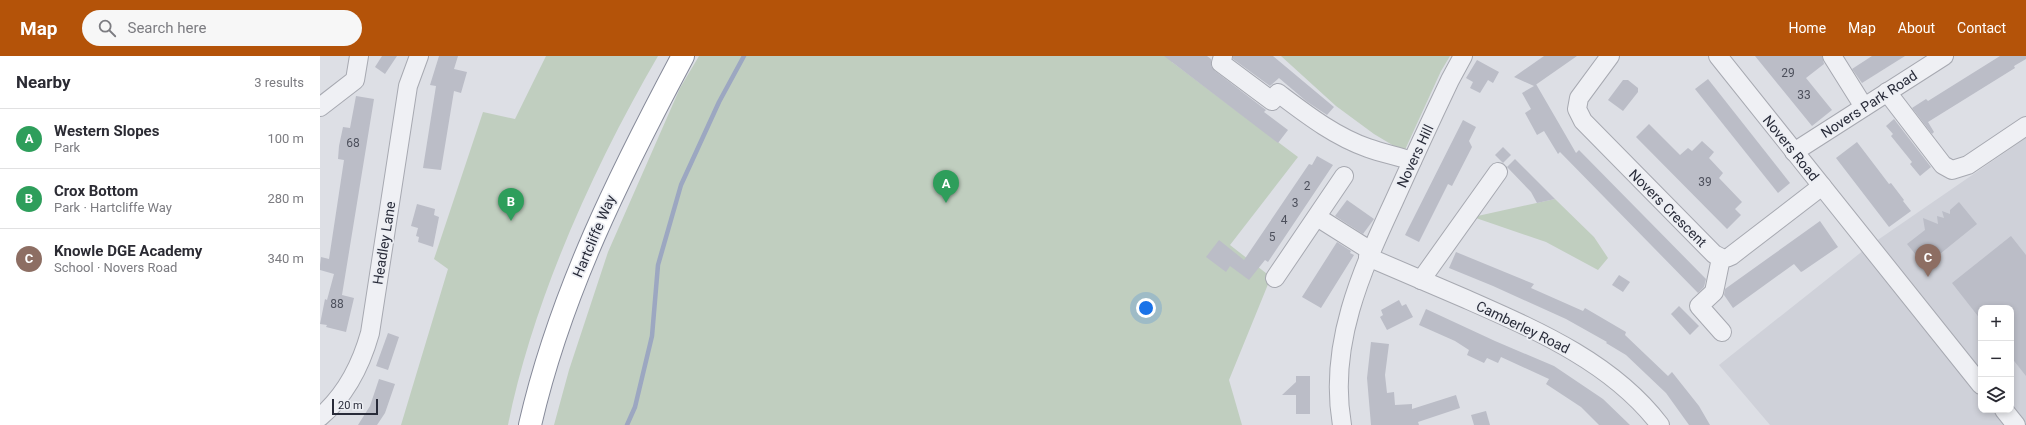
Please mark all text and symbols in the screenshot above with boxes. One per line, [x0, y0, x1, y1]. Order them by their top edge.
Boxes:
search box [82, 10, 362, 46]
text: Map [20, 17, 58, 40]
icon: search [96, 17, 118, 39]
text: Search here [128, 19, 206, 37]
text: Home [1788, 20, 1826, 36]
text: Map [1848, 20, 1876, 36]
text: About [1898, 20, 1935, 36]
text: Contact [1957, 20, 2006, 36]
house number: 29 [1781, 66, 1795, 80]
street label: Novers Park Road [1818, 67, 1920, 141]
text: Nearby [16, 72, 71, 92]
text: 3 results [254, 75, 304, 90]
house number: 33 [1797, 88, 1811, 102]
street label: Novers Road [1760, 112, 1822, 184]
text: Western Slopes [54, 122, 159, 140]
street label: Novers Hill [1393, 122, 1437, 190]
text: A [25, 131, 33, 146]
text: 100 m [267, 131, 304, 146]
house number: 68 [346, 136, 360, 150]
text: Park [54, 140, 80, 155]
street label: Novers Crescent [1626, 166, 1710, 250]
pin: A [933, 170, 959, 203]
house number: 39 [1698, 175, 1712, 189]
house number: 2 [1304, 179, 1311, 193]
text: Crox Bottom [54, 182, 138, 200]
pin: B [498, 188, 524, 221]
text: B [25, 191, 33, 206]
text: 280 m [267, 191, 304, 206]
street label: Hartcliffe Way [569, 192, 619, 280]
house number: 3 [1292, 196, 1298, 210]
text: Park · Hartcliffe Way [54, 200, 172, 215]
street label: Headley Lane [370, 200, 398, 286]
house number: 4 [1281, 213, 1288, 227]
house number: 5 [1269, 230, 1276, 244]
text: Knowle DGE Academy [54, 242, 202, 260]
pin: C [1915, 244, 1941, 277]
text: C [25, 251, 33, 266]
text: 340 m [267, 251, 304, 266]
text: School · Novers Road [54, 260, 177, 275]
house number: 88 [330, 297, 344, 311]
street label: Camberley Road [1474, 297, 1572, 357]
your location [1136, 298, 1156, 318]
map controls [1978, 305, 2014, 413]
button: + [1978, 305, 2014, 341]
button: − [1978, 341, 2014, 377]
button: layers [1978, 377, 2014, 413]
scale bar [332, 397, 378, 416]
text: 20 m [338, 399, 363, 412]

